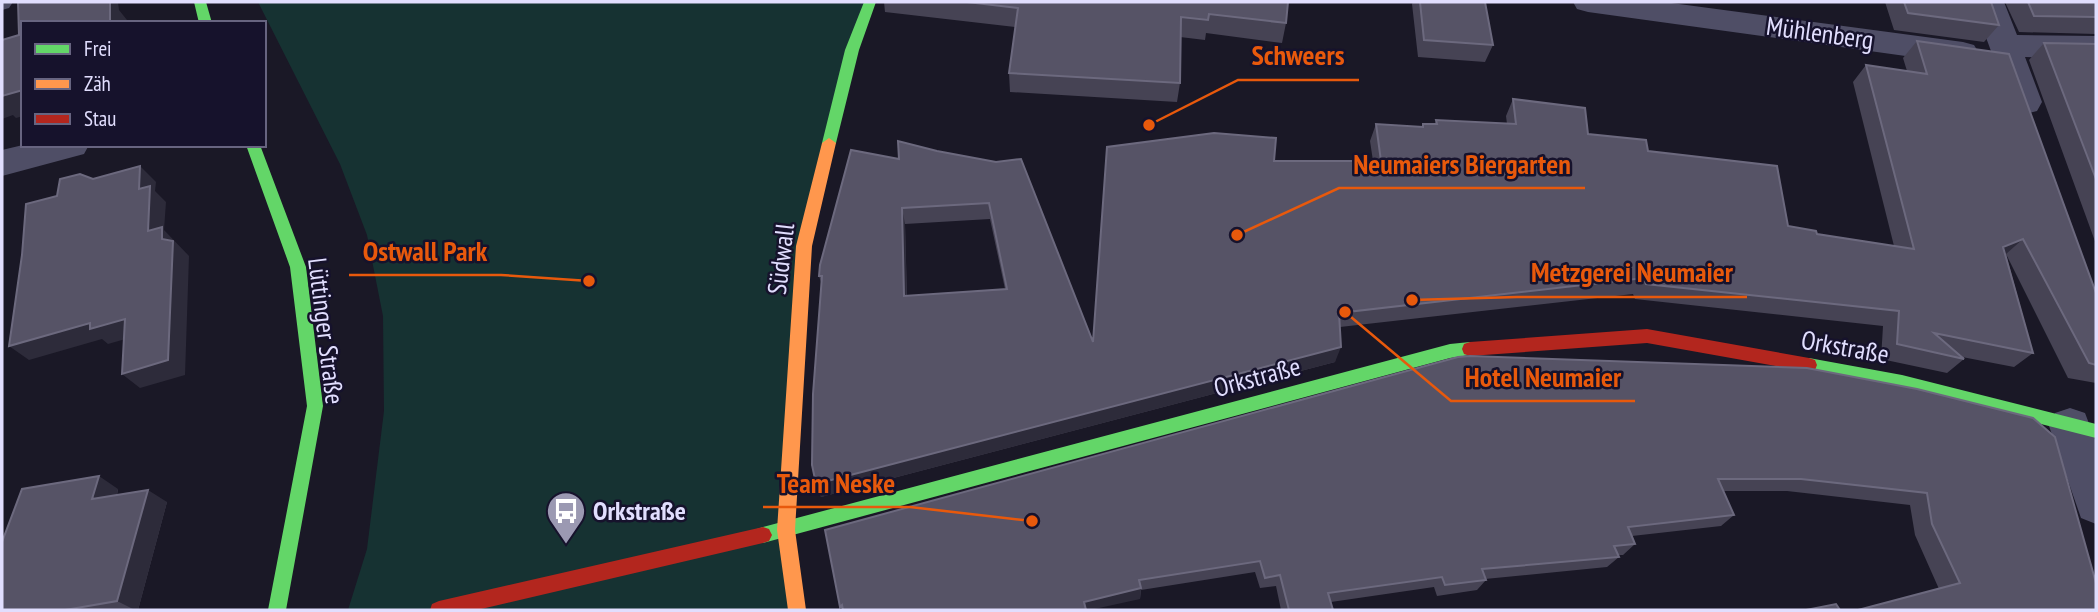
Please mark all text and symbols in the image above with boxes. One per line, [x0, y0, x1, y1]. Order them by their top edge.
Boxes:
street label: Mühlenberg [1764, 9, 1876, 56]
legend [21, 21, 266, 147]
callout: Schweers [1238, 31, 1359, 80]
text: Frei [84, 35, 112, 62]
text: Schweers [1251, 36, 1345, 73]
text: Zäh [84, 70, 111, 97]
text: Stau [84, 105, 116, 132]
callout: Neumaiers Biergarten [1339, 139, 1585, 188]
text: Neumaiers Biergarten [1353, 145, 1571, 182]
street label: Südwall [760, 221, 801, 296]
callout: Ostwall Park [349, 226, 501, 275]
text: Ostwall Park [363, 232, 488, 269]
callout: Metzgerei Neumaier [1517, 248, 1747, 297]
text: Metzgerei Neumaier [1531, 253, 1734, 290]
street label: Lüttinger Straße [301, 256, 352, 406]
street label: Orkstraße [1799, 323, 1891, 370]
street label: Orkstraße [1210, 349, 1304, 404]
callout: Hotel Neumaier [1451, 352, 1635, 401]
text: Hotel Neumaier [1465, 358, 1622, 395]
callout: Team Neske [763, 458, 910, 507]
text: Team Neske [777, 464, 895, 501]
bus stop icon: Orkstraße [545, 490, 587, 545]
place label: Orkstraße [593, 494, 686, 527]

